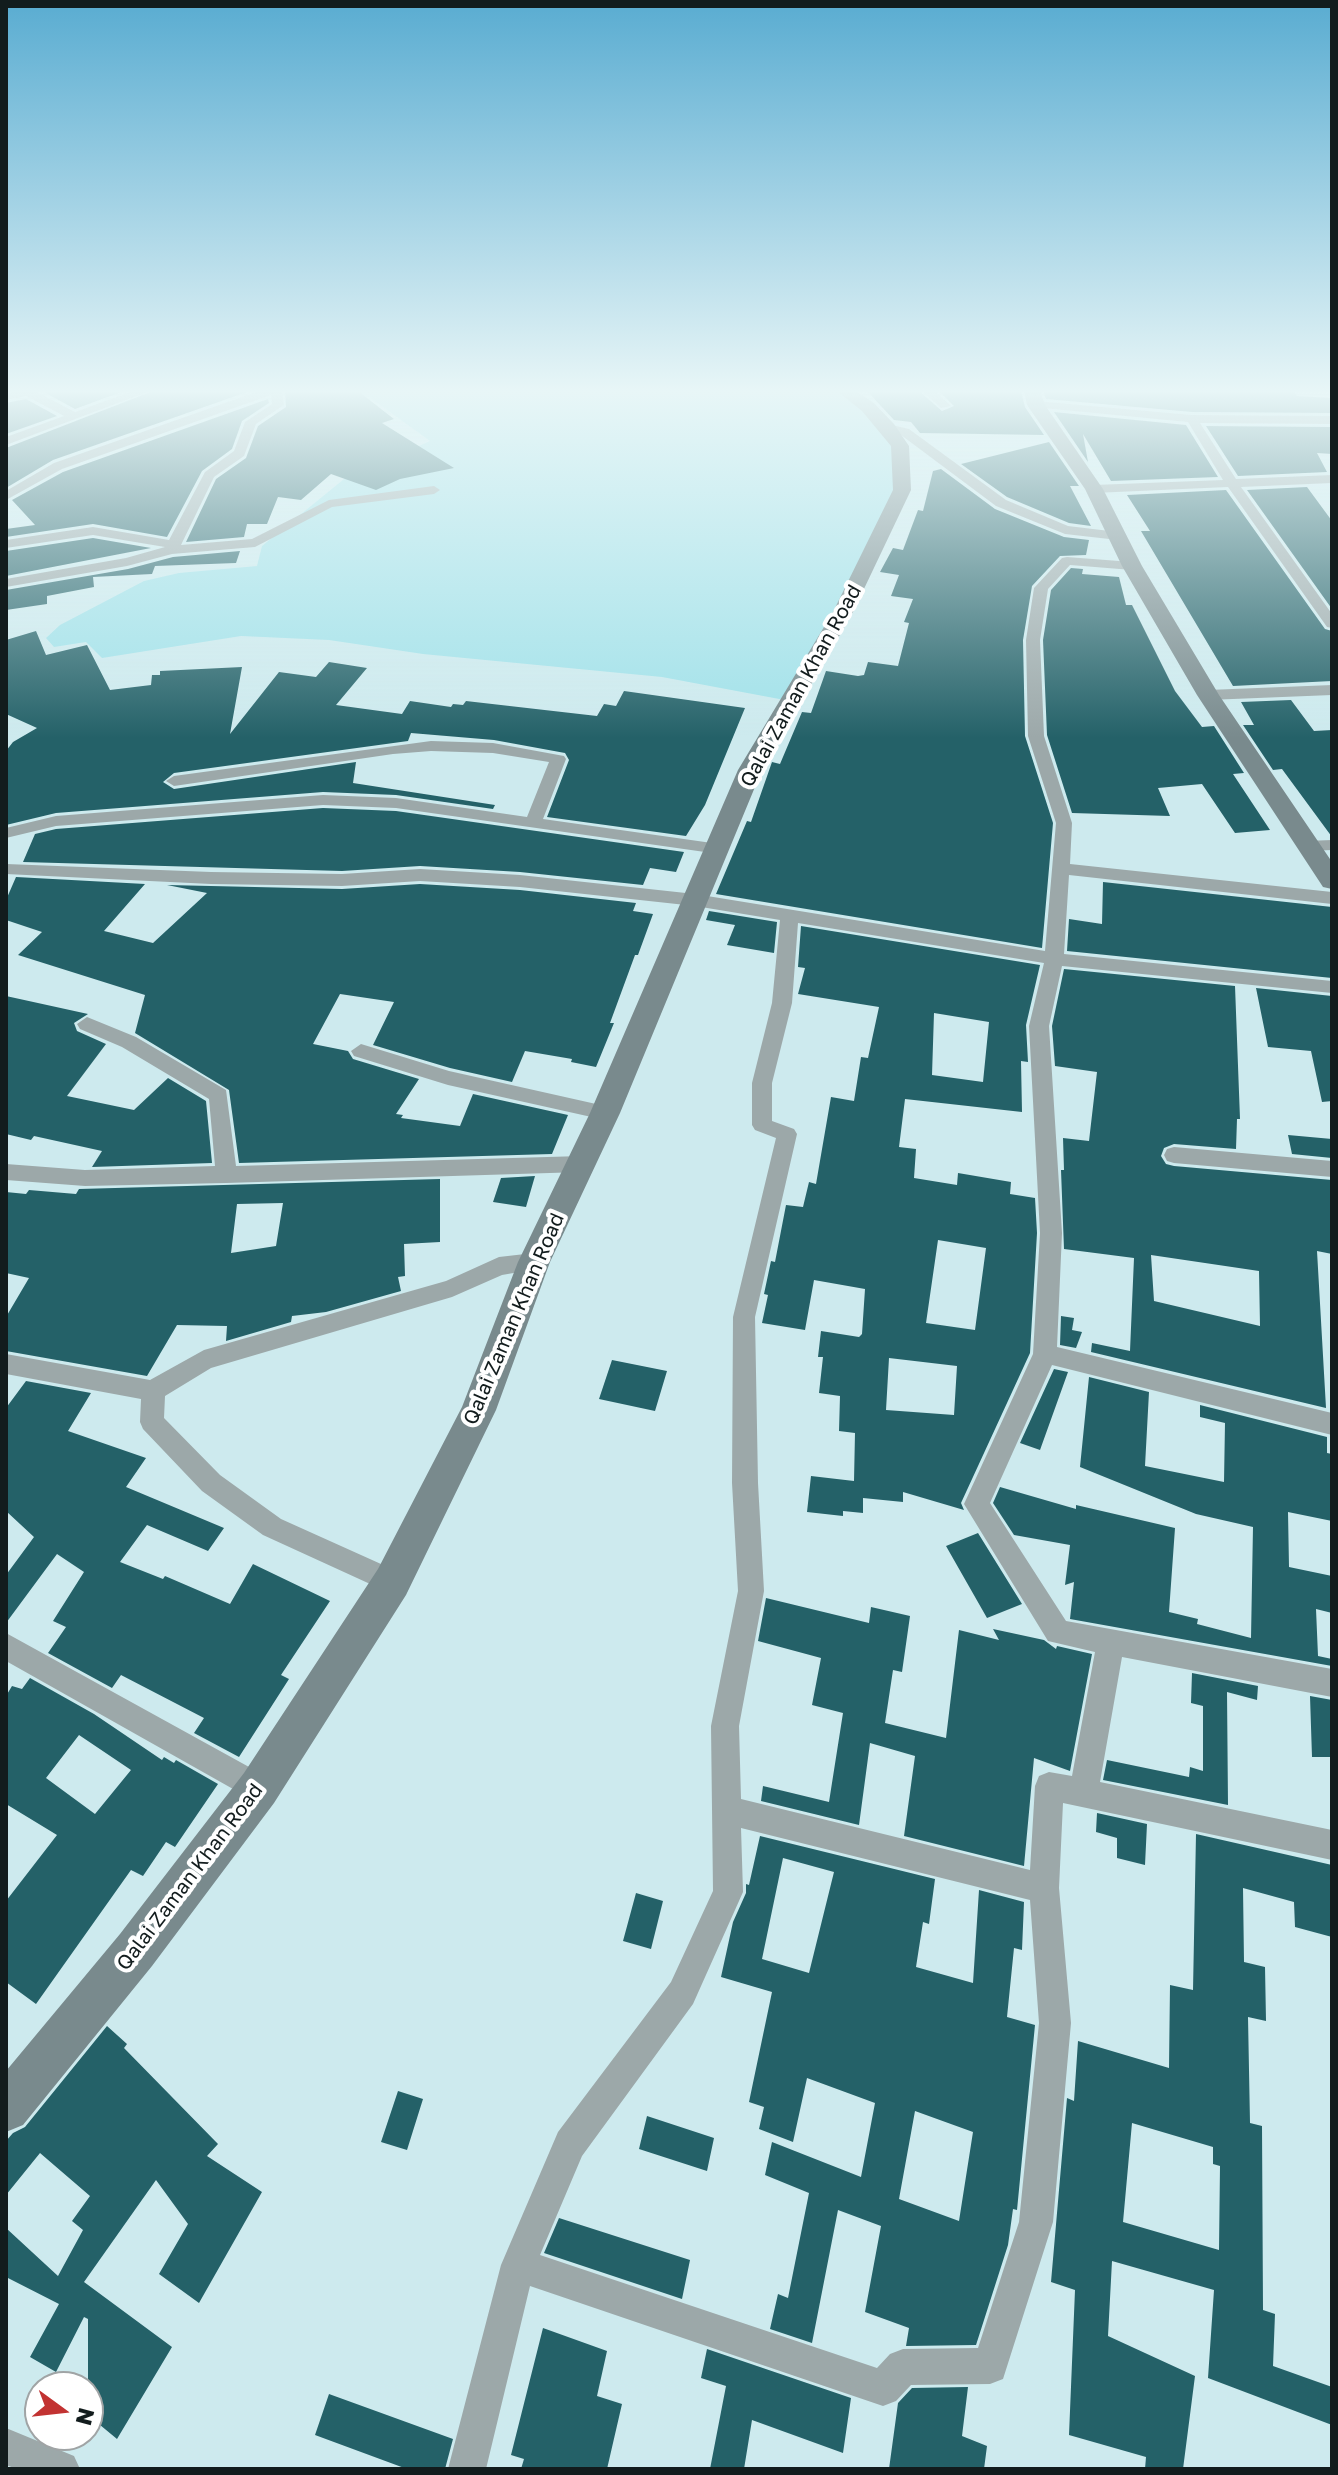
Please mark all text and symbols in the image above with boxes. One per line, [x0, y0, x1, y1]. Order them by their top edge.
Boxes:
street label: Qalai Zaman Khan Road [735, 581, 867, 791]
street label: Qalai Zaman Khan Road [459, 1210, 569, 1428]
street label: Qalai Zaman Khan Road [112, 1779, 268, 1975]
north arrow [24, 2371, 104, 2451]
text: N [71, 2405, 101, 2428]

